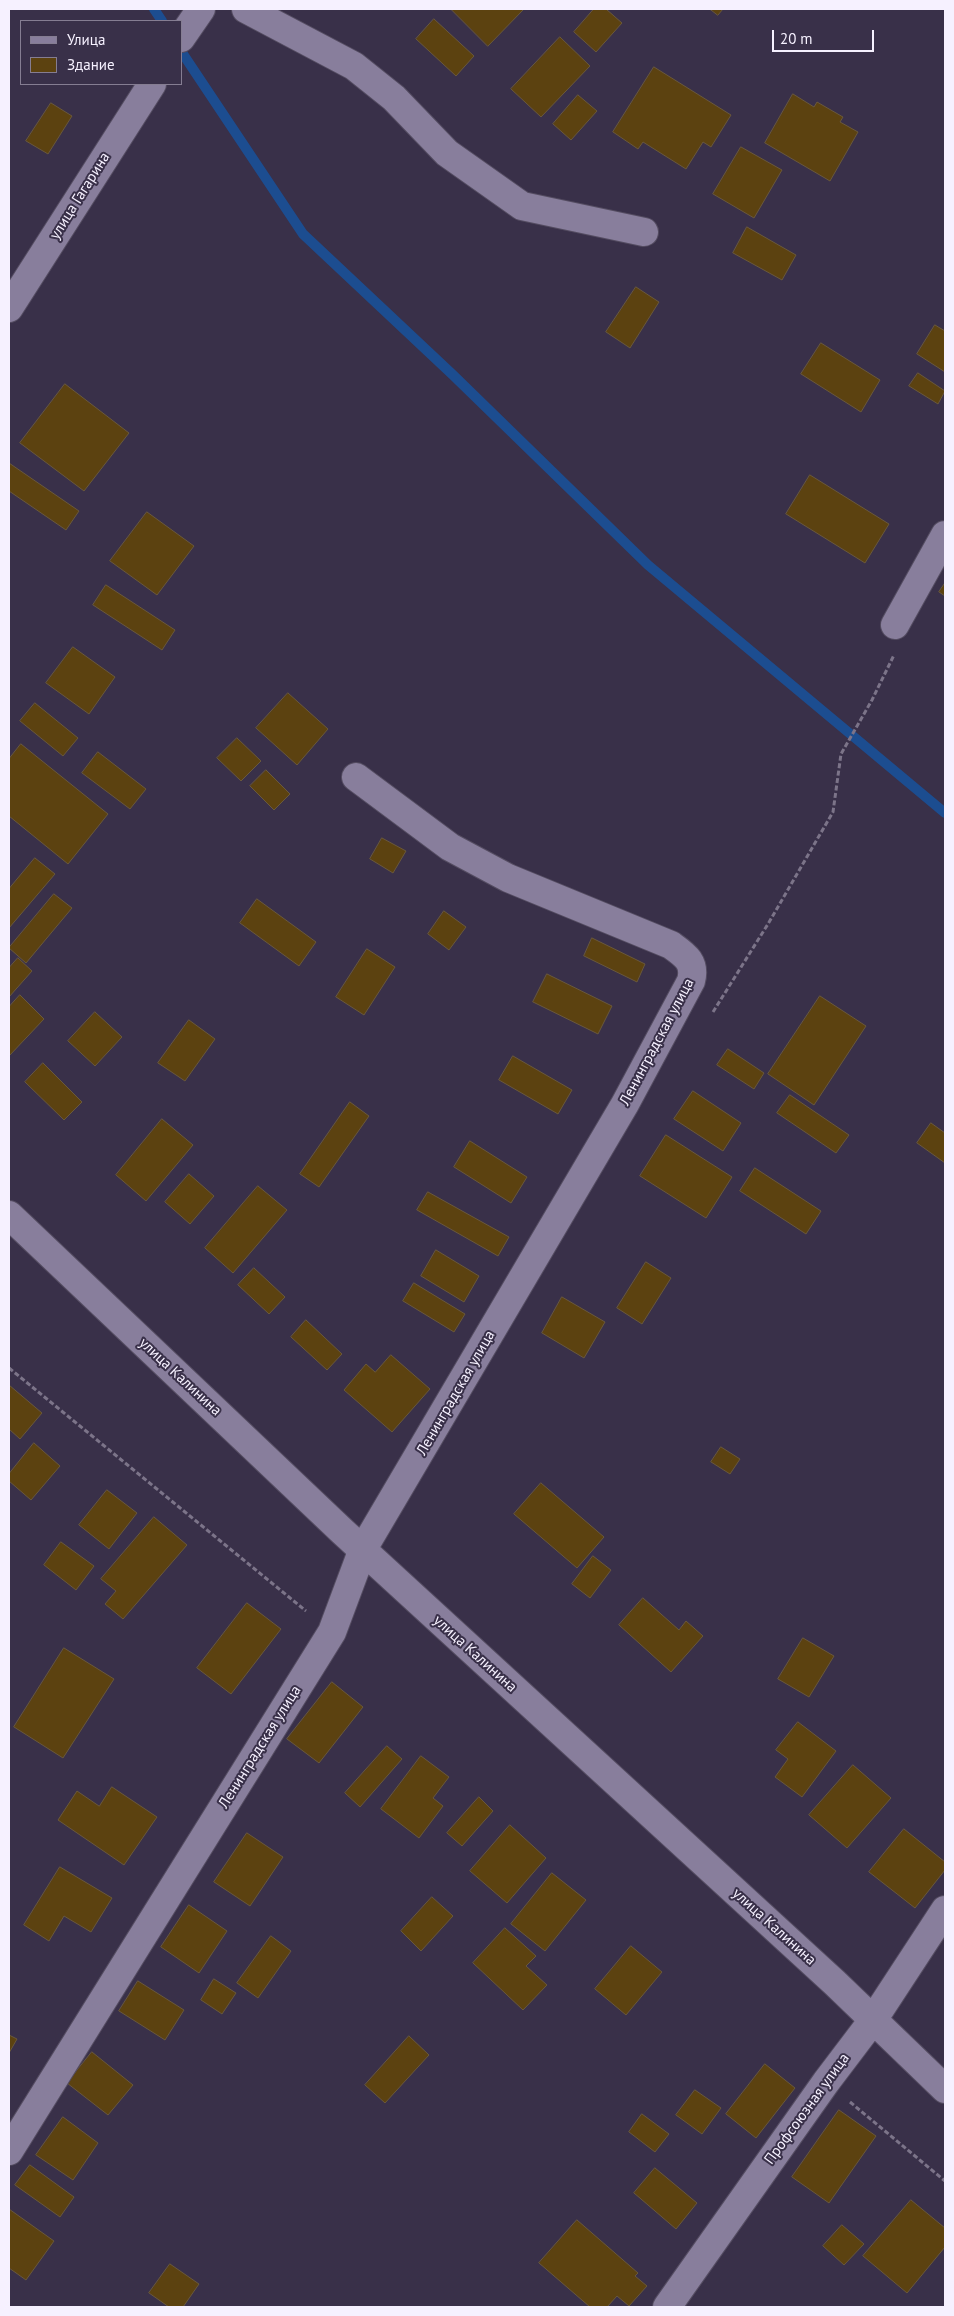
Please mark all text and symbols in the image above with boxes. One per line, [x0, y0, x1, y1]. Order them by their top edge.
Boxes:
legend [20, 20, 182, 85]
scale bar [774, 20, 876, 52]
text: 20 m [780, 29, 813, 48]
text: Улица [67, 30, 105, 49]
text: Здание [67, 55, 115, 74]
street label: улица Гагарина [46, 149, 114, 243]
street label: Ленинградская улица [616, 975, 698, 1109]
street label: Ленинградская улица [413, 1327, 499, 1459]
street label: улица Калинина [135, 1334, 225, 1420]
street label: улица Калинина [429, 1612, 521, 1696]
street label: Ленинградская улица [215, 1682, 305, 1812]
street label: улица Калинина [728, 1885, 820, 1969]
street label: Профсоюзная улица [761, 2050, 853, 2168]

